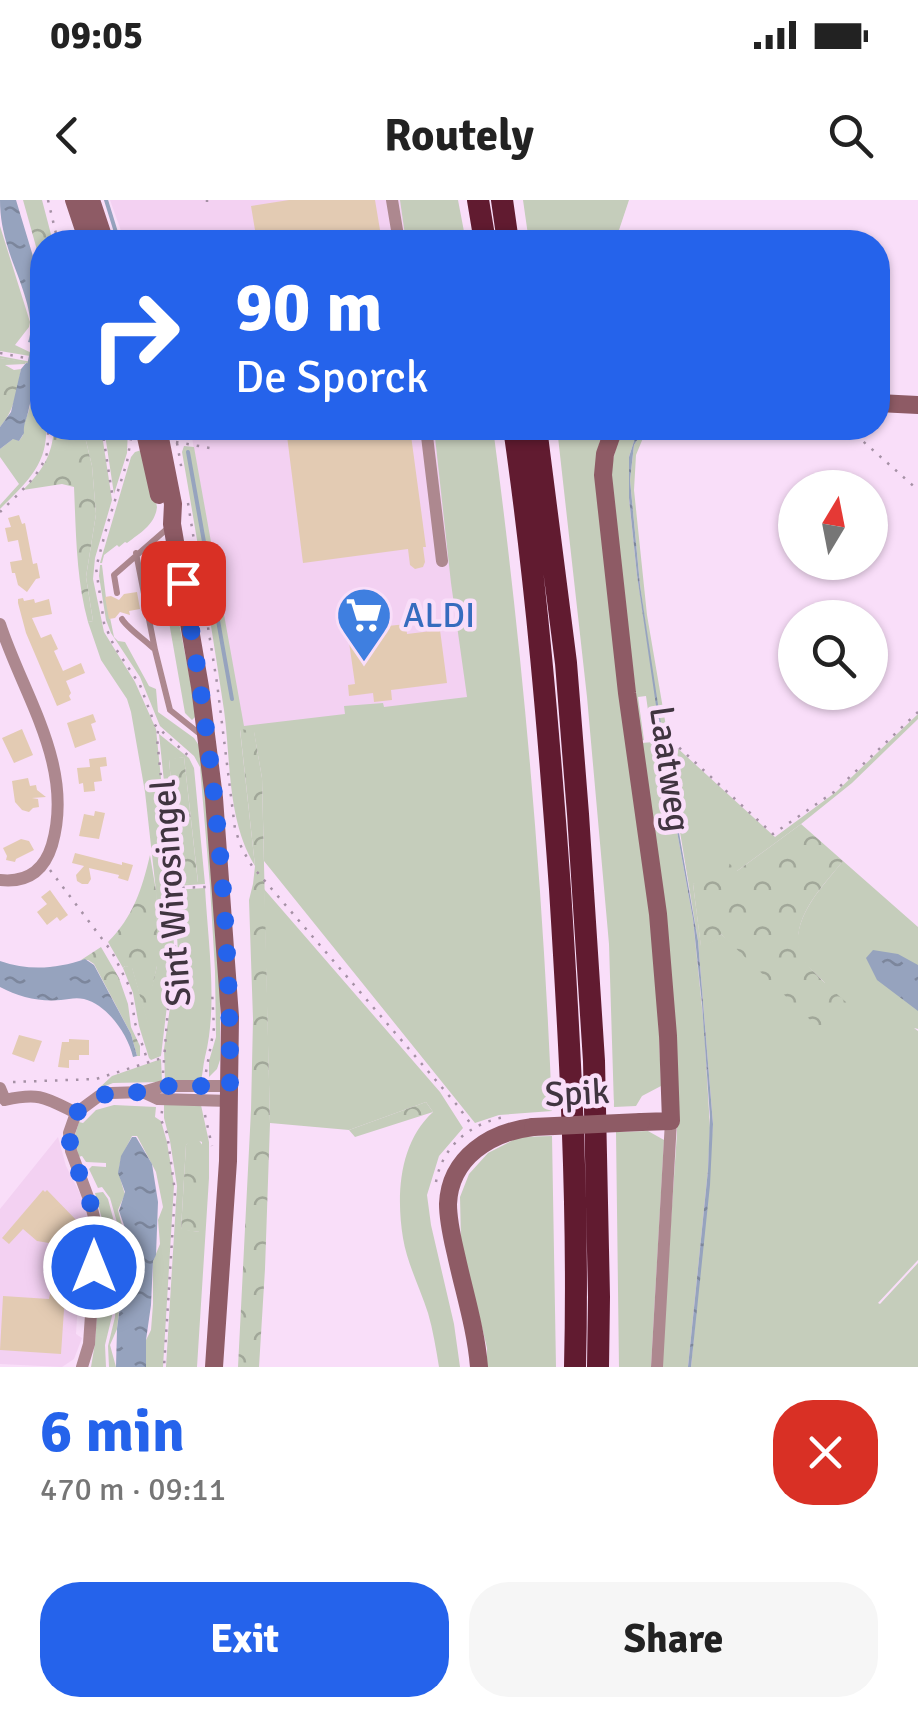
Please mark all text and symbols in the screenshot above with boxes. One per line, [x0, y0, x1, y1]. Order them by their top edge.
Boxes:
text: 09:05 [50, 12, 143, 59]
icon: back [40, 108, 95, 163]
text: Routely [384, 108, 534, 163]
icon: search [823, 108, 878, 163]
text: 90 m [235, 264, 383, 350]
icon: right [70, 270, 200, 400]
text: De Sporck [235, 350, 428, 405]
north arrow [778, 470, 888, 580]
map controls [778, 470, 888, 710]
pin [141, 541, 226, 626]
icon: arrive [156, 556, 211, 611]
supermarket icon: ALDI [334, 585, 394, 664]
place label: ALDI [403, 594, 475, 637]
button: search [778, 600, 888, 710]
street label: Laatweg [640, 703, 700, 835]
street label: Sint Wirosingel [142, 778, 200, 1008]
street label: Spik [543, 1070, 611, 1116]
position arrow [42, 1215, 146, 1319]
text: 6 min [40, 1395, 185, 1469]
button: close [773, 1400, 878, 1505]
text: 470 m · 09:11 [40, 1470, 226, 1509]
button: Exit [40, 1582, 449, 1697]
button: Share [469, 1582, 878, 1697]

